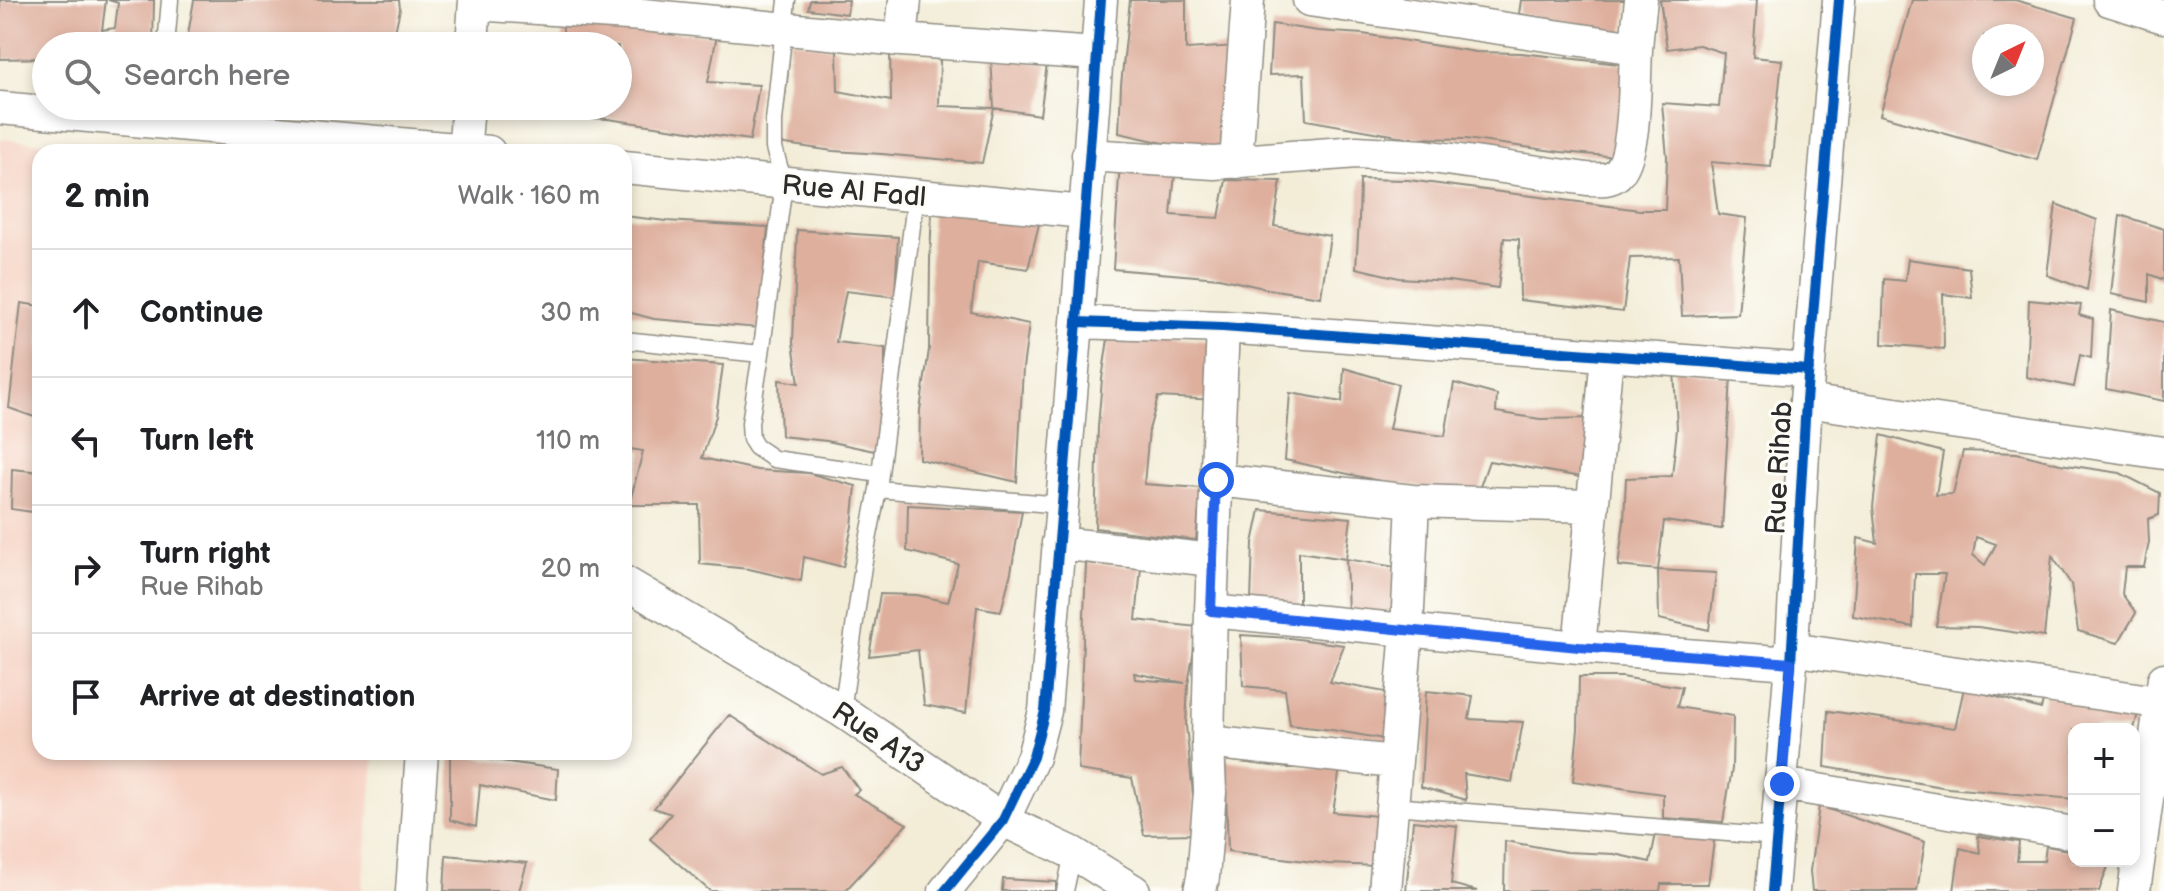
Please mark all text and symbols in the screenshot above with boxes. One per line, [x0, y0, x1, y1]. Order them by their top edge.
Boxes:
north arrow [1972, 24, 2044, 96]
search box [32, 32, 632, 120]
icon: search [60, 54, 104, 98]
text: Search here [124, 58, 290, 94]
street label: Rue Al Fadl [780, 169, 927, 214]
text: 2 min [64, 176, 150, 217]
text: Walk · 160 m [458, 181, 600, 212]
icon: ahead [64, 291, 108, 335]
text: Continue [140, 295, 263, 331]
text: 30 m [540, 298, 600, 329]
street label: Rue Rihab [1760, 401, 1799, 535]
icon: left [64, 419, 108, 463]
text: Turn left [140, 423, 254, 459]
text: 110 m [536, 426, 600, 457]
route start [1198, 462, 1234, 498]
text: Turn right [140, 536, 271, 572]
icon: right [64, 547, 108, 591]
text: 20 m [541, 554, 600, 585]
text: Rue Rihab [140, 572, 264, 603]
icon: arrive [64, 675, 108, 719]
text: Arrive at destination [140, 679, 416, 715]
street label: Rue A13 [825, 695, 931, 781]
map controls [2068, 723, 2140, 867]
button: + [2068, 723, 2140, 795]
route end [1764, 766, 1800, 802]
button: − [2068, 795, 2140, 867]

